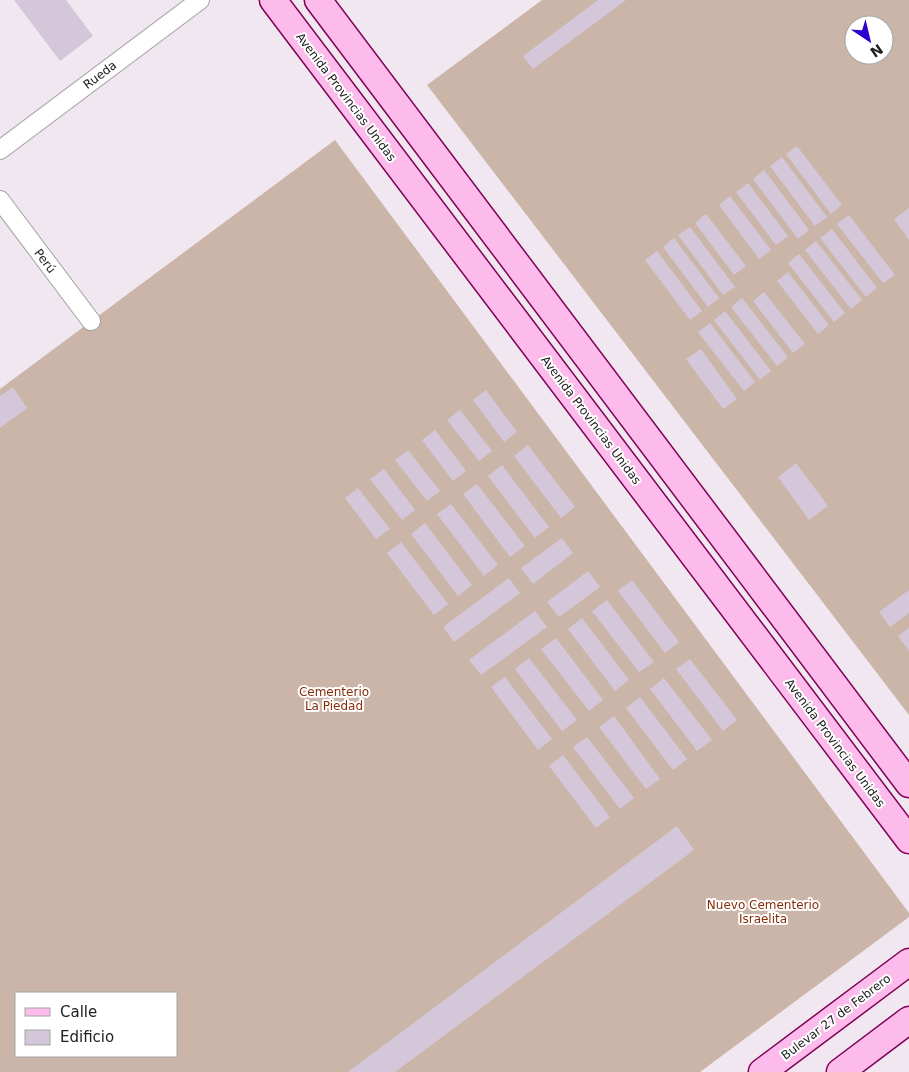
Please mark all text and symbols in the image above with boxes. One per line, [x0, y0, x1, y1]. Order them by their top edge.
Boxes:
north arrow [844, 15, 894, 65]
street label: Avenida Provincias Unidas [293, 30, 399, 164]
text: N [867, 41, 886, 61]
street label: Rueda [81, 58, 119, 92]
street label: Perú [31, 246, 59, 276]
street label: Avenida Provincias Unidas [538, 353, 644, 487]
street label: Avenida Provincias Unidas [782, 676, 888, 810]
park label: Cementerio La Piedad [299, 685, 369, 713]
park label: Nuevo Cementerio Israelita [707, 898, 819, 926]
street label: Bulevar 27 de Febrero [779, 971, 893, 1063]
legend [15, 992, 178, 1057]
text: Calle [60, 1003, 97, 1021]
text: Edificio [60, 1028, 114, 1046]

